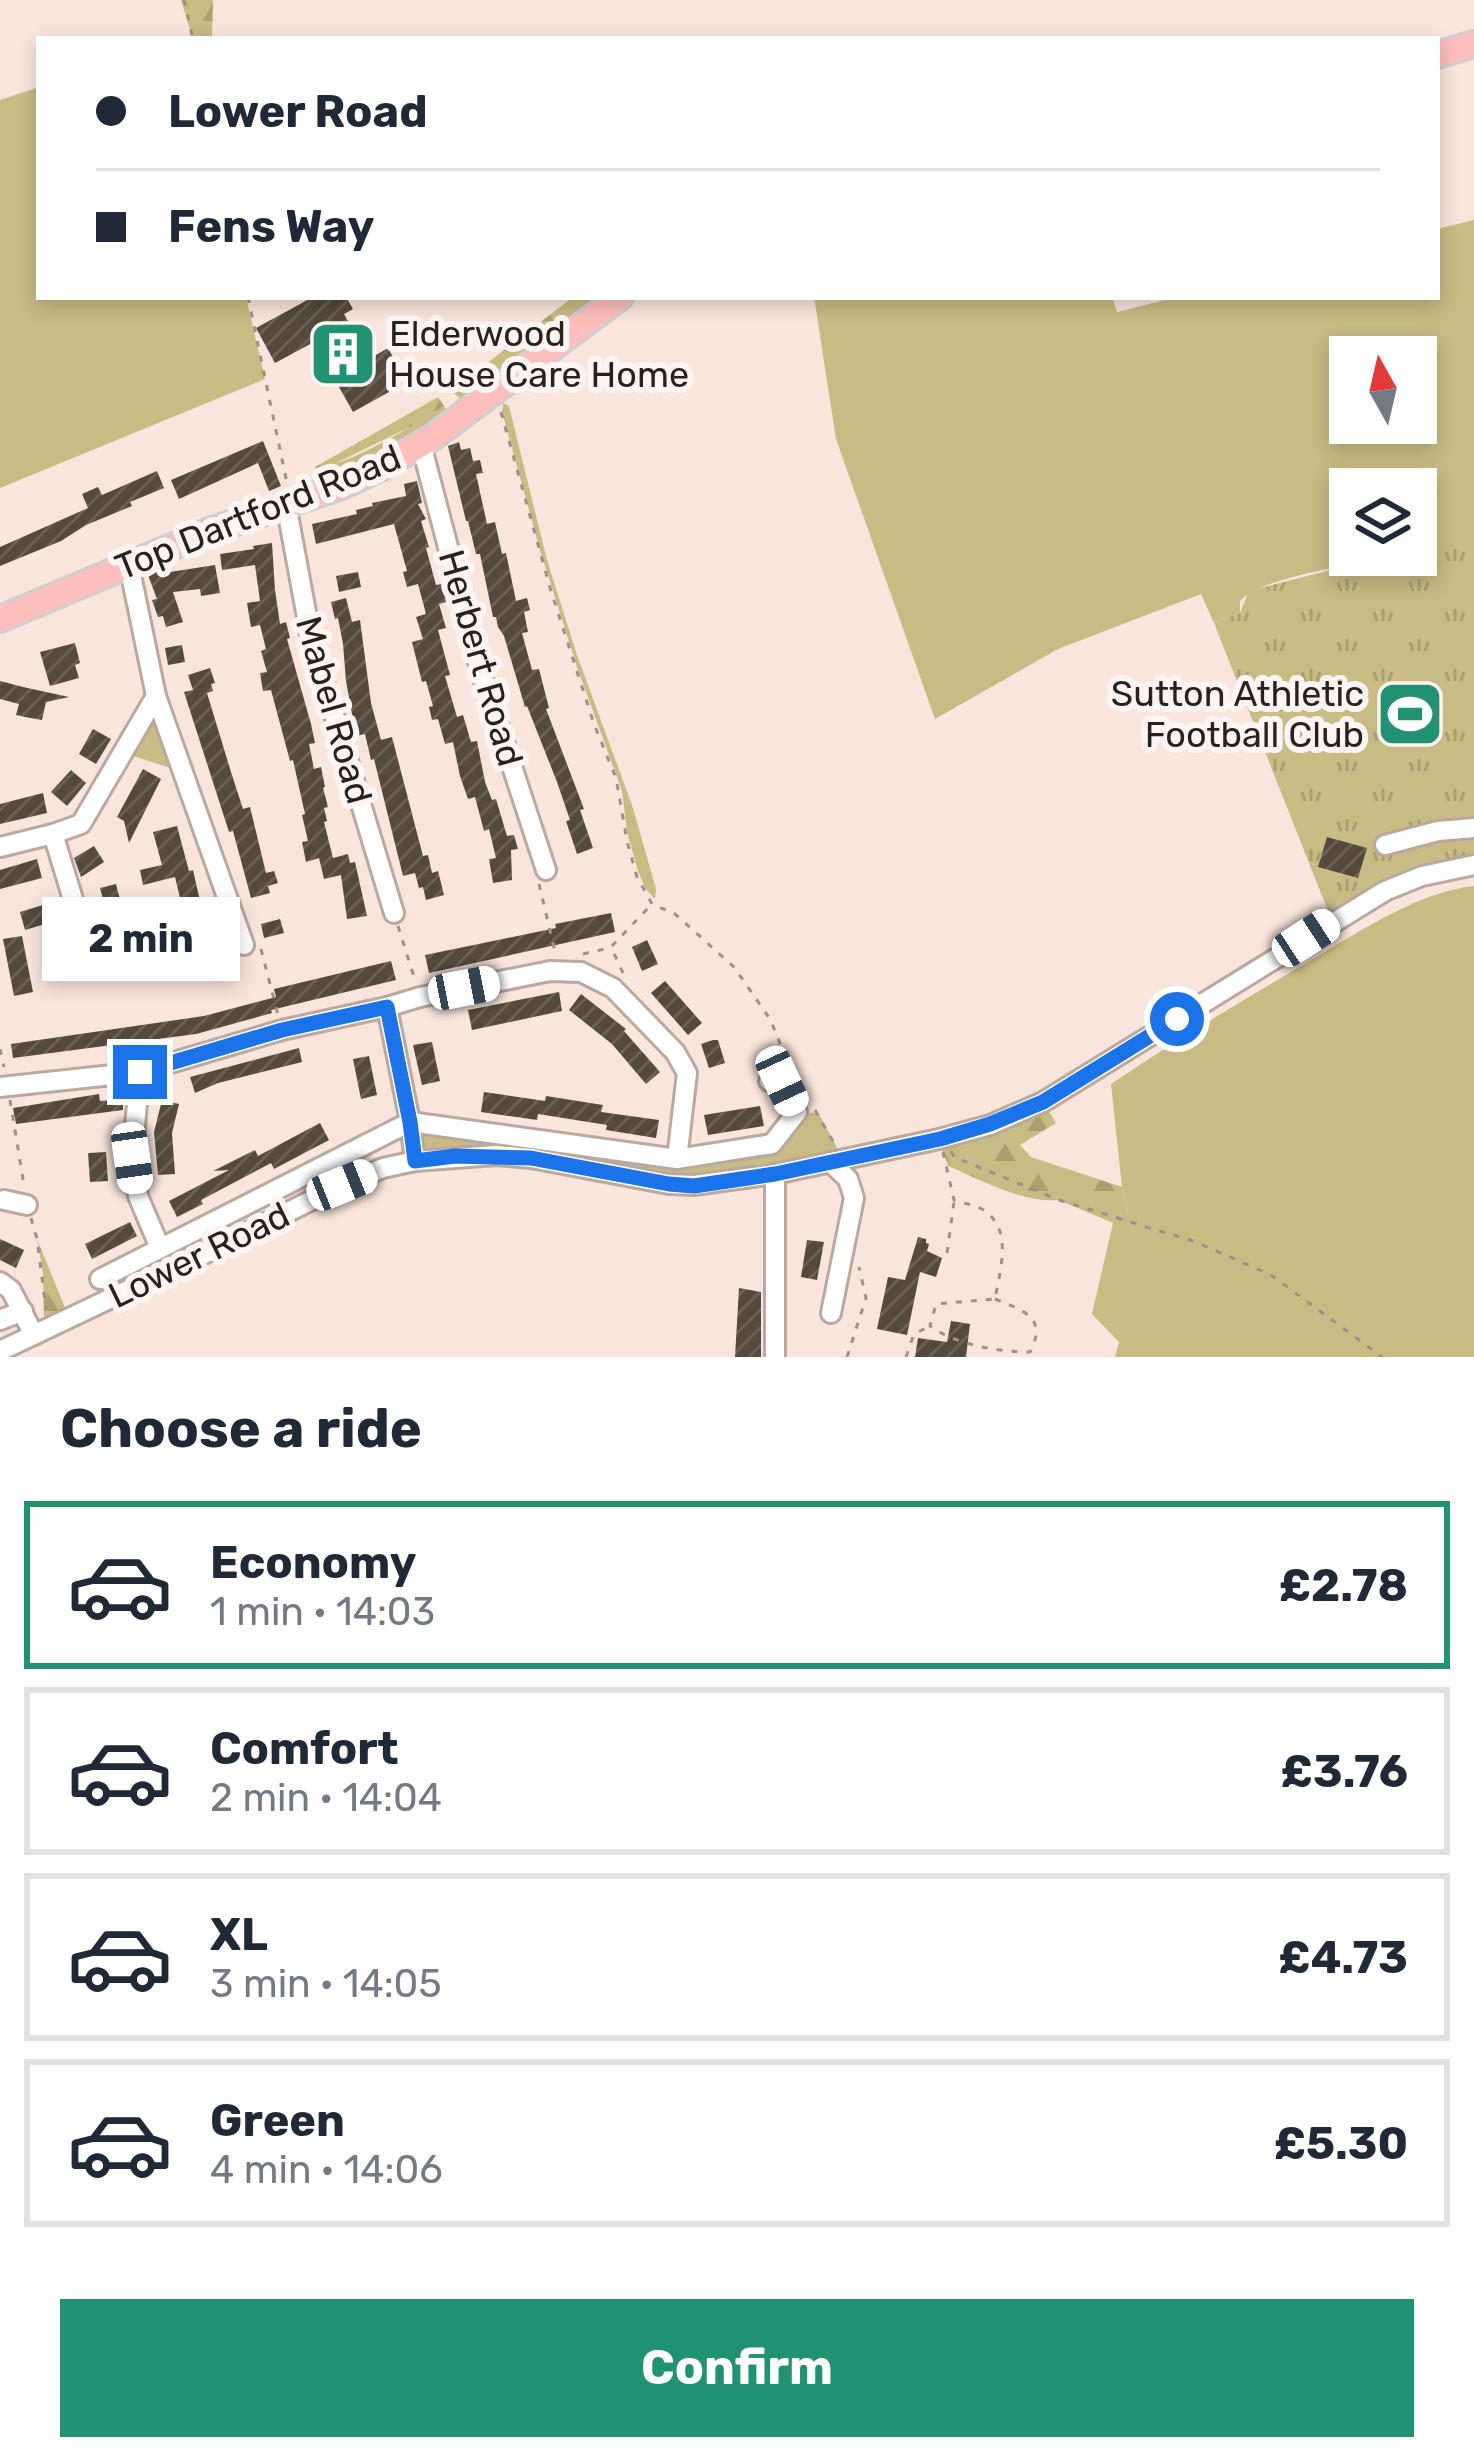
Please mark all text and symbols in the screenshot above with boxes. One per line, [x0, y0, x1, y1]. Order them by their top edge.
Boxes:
text: Lower Road [168, 85, 428, 138]
text: Fens Way [168, 200, 374, 253]
place label: Elderwood House Care Home [389, 312, 689, 396]
building icon: Elderwood House Care Home [308, 319, 378, 389]
north arrow [1329, 336, 1437, 444]
map controls [1329, 336, 1437, 576]
street label: Top Dartford Road [109, 435, 407, 589]
button: layers [1329, 468, 1437, 576]
street label: Herbert Road [430, 545, 532, 771]
street label: Mabel Road [287, 611, 381, 809]
place label: Sutton Athletic Football Club [1111, 672, 1364, 756]
sports icon: Sutton Athletic Football Club [1375, 679, 1445, 749]
callout: 2 min [41, 898, 239, 982]
car [1266, 903, 1346, 973]
text: 2 min [88, 916, 194, 962]
car [425, 963, 503, 1013]
route start [1150, 992, 1204, 1046]
car [750, 1041, 814, 1121]
route end [113, 1045, 167, 1099]
car [109, 1120, 155, 1196]
car [302, 1155, 382, 1215]
street label: Lower Road [102, 1193, 296, 1317]
text: Choose a ride [60, 1397, 422, 1461]
icon: car [66, 1531, 174, 1639]
text: Economy [210, 1536, 416, 1589]
text: £2.78 [1279, 1559, 1408, 1612]
text: 1 min · 14:03 [210, 1589, 435, 1635]
icon: car [66, 1717, 174, 1825]
text: Comfort [210, 1722, 399, 1775]
text: £3.76 [1281, 1745, 1408, 1798]
text: 2 min · 14:04 [210, 1775, 442, 1821]
icon: car [66, 1903, 174, 2011]
text: XL [210, 1908, 268, 1961]
text: £4.73 [1278, 1931, 1408, 1984]
text: 3 min · 14:05 [210, 1961, 442, 2007]
icon: car [66, 2089, 174, 2197]
text: Green [210, 2094, 345, 2147]
text: £5.30 [1274, 2117, 1408, 2170]
text: 4 min · 14:06 [210, 2147, 443, 2193]
button: Confirm [60, 2299, 1414, 2437]

